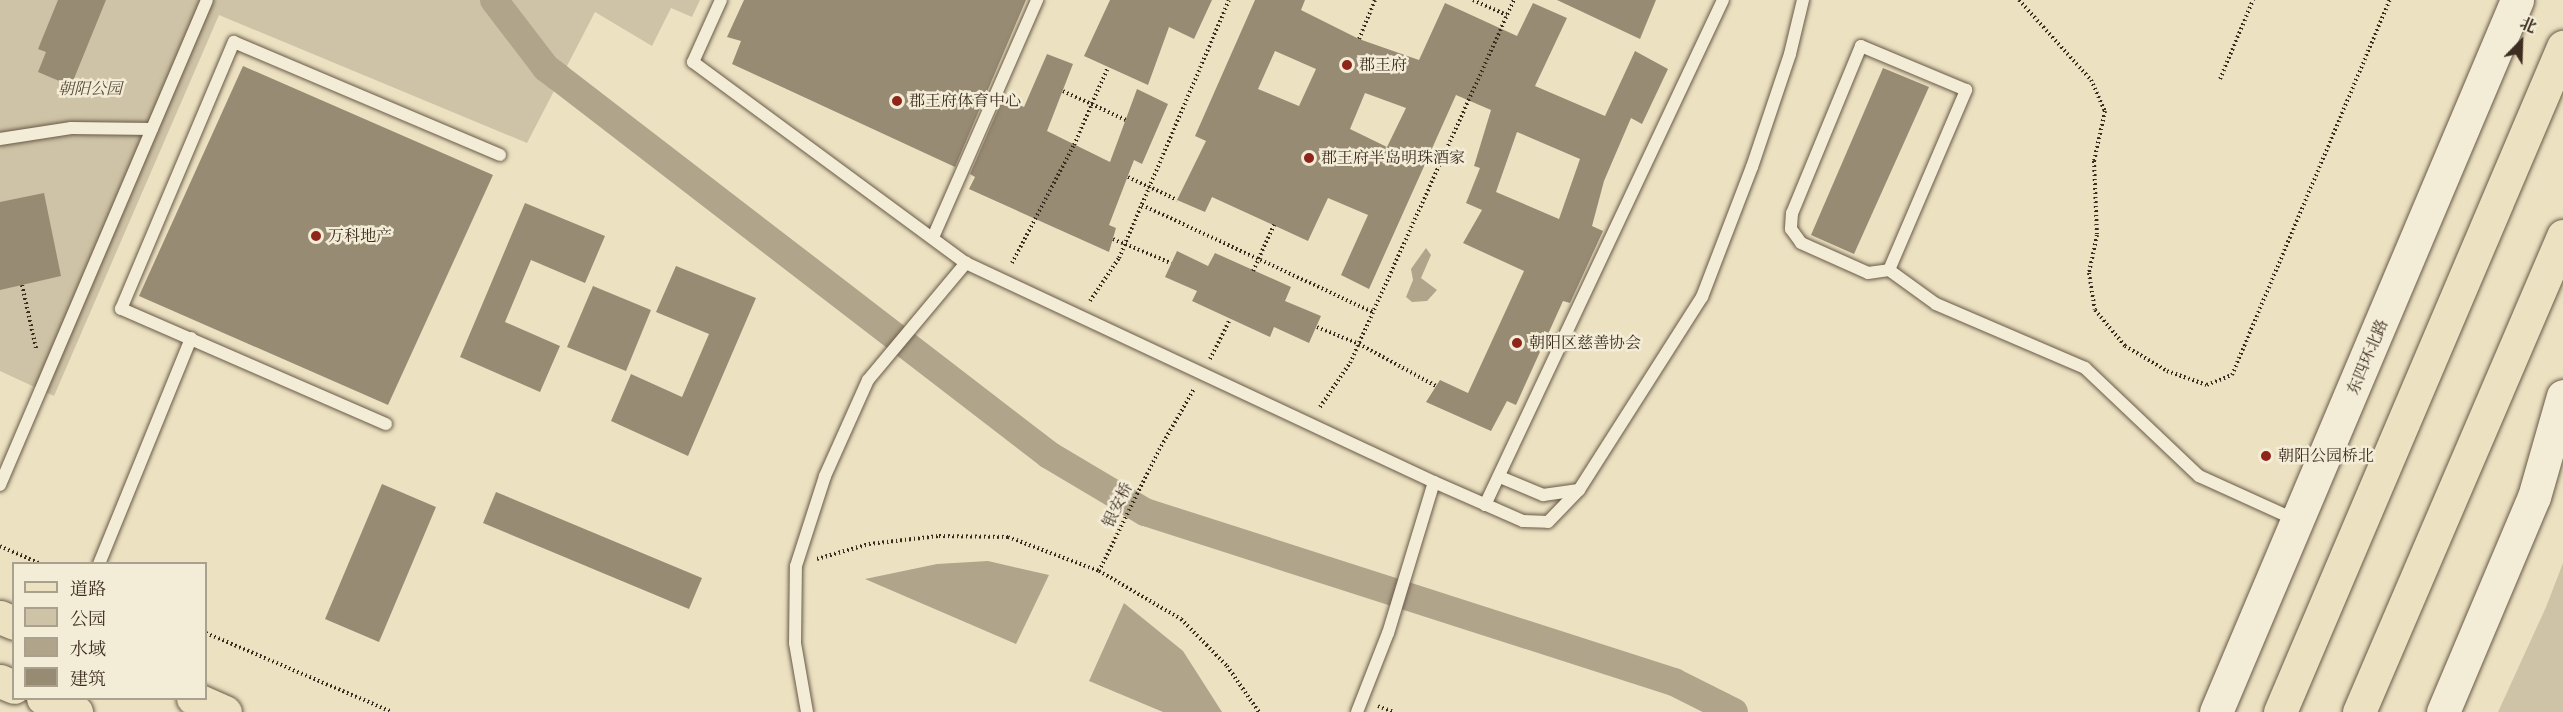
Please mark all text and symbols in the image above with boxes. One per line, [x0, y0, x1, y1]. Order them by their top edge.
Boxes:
north arrow [2491, 12, 2551, 72]
text: 北 [2517, 13, 2539, 37]
place label: 郡王府 [1359, 55, 1407, 75]
marker: 郡王府 [1340, 58, 1354, 72]
park label: 朝阳公园 [58, 79, 122, 99]
place label: 郡王府体育中心 [909, 91, 1021, 111]
marker: 郡王府体育中心 [890, 94, 904, 108]
place label: 郡王府半岛明珠酒家 [1321, 148, 1465, 168]
marker: 郡王府半岛明珠酒家 [1302, 151, 1316, 165]
place label: 万科地产 [328, 226, 392, 246]
marker: 万科地产 [309, 229, 323, 243]
street label: 东四环北路 [2344, 316, 2392, 398]
place label: 朝阳区慈善协会 [1529, 333, 1641, 353]
marker: 朝阳区慈善协会 [1510, 336, 1524, 350]
place label: 朝阳公园桥北 [2278, 446, 2374, 466]
marker: 朝阳公园桥北 [2259, 449, 2273, 463]
street label: 银安桥 [1099, 479, 1137, 531]
legend [12, 562, 207, 700]
text: 道路 [70, 579, 106, 600]
text: 公园 [70, 609, 106, 630]
text: 水域 [70, 639, 106, 660]
text: 建筑 [70, 669, 106, 690]

